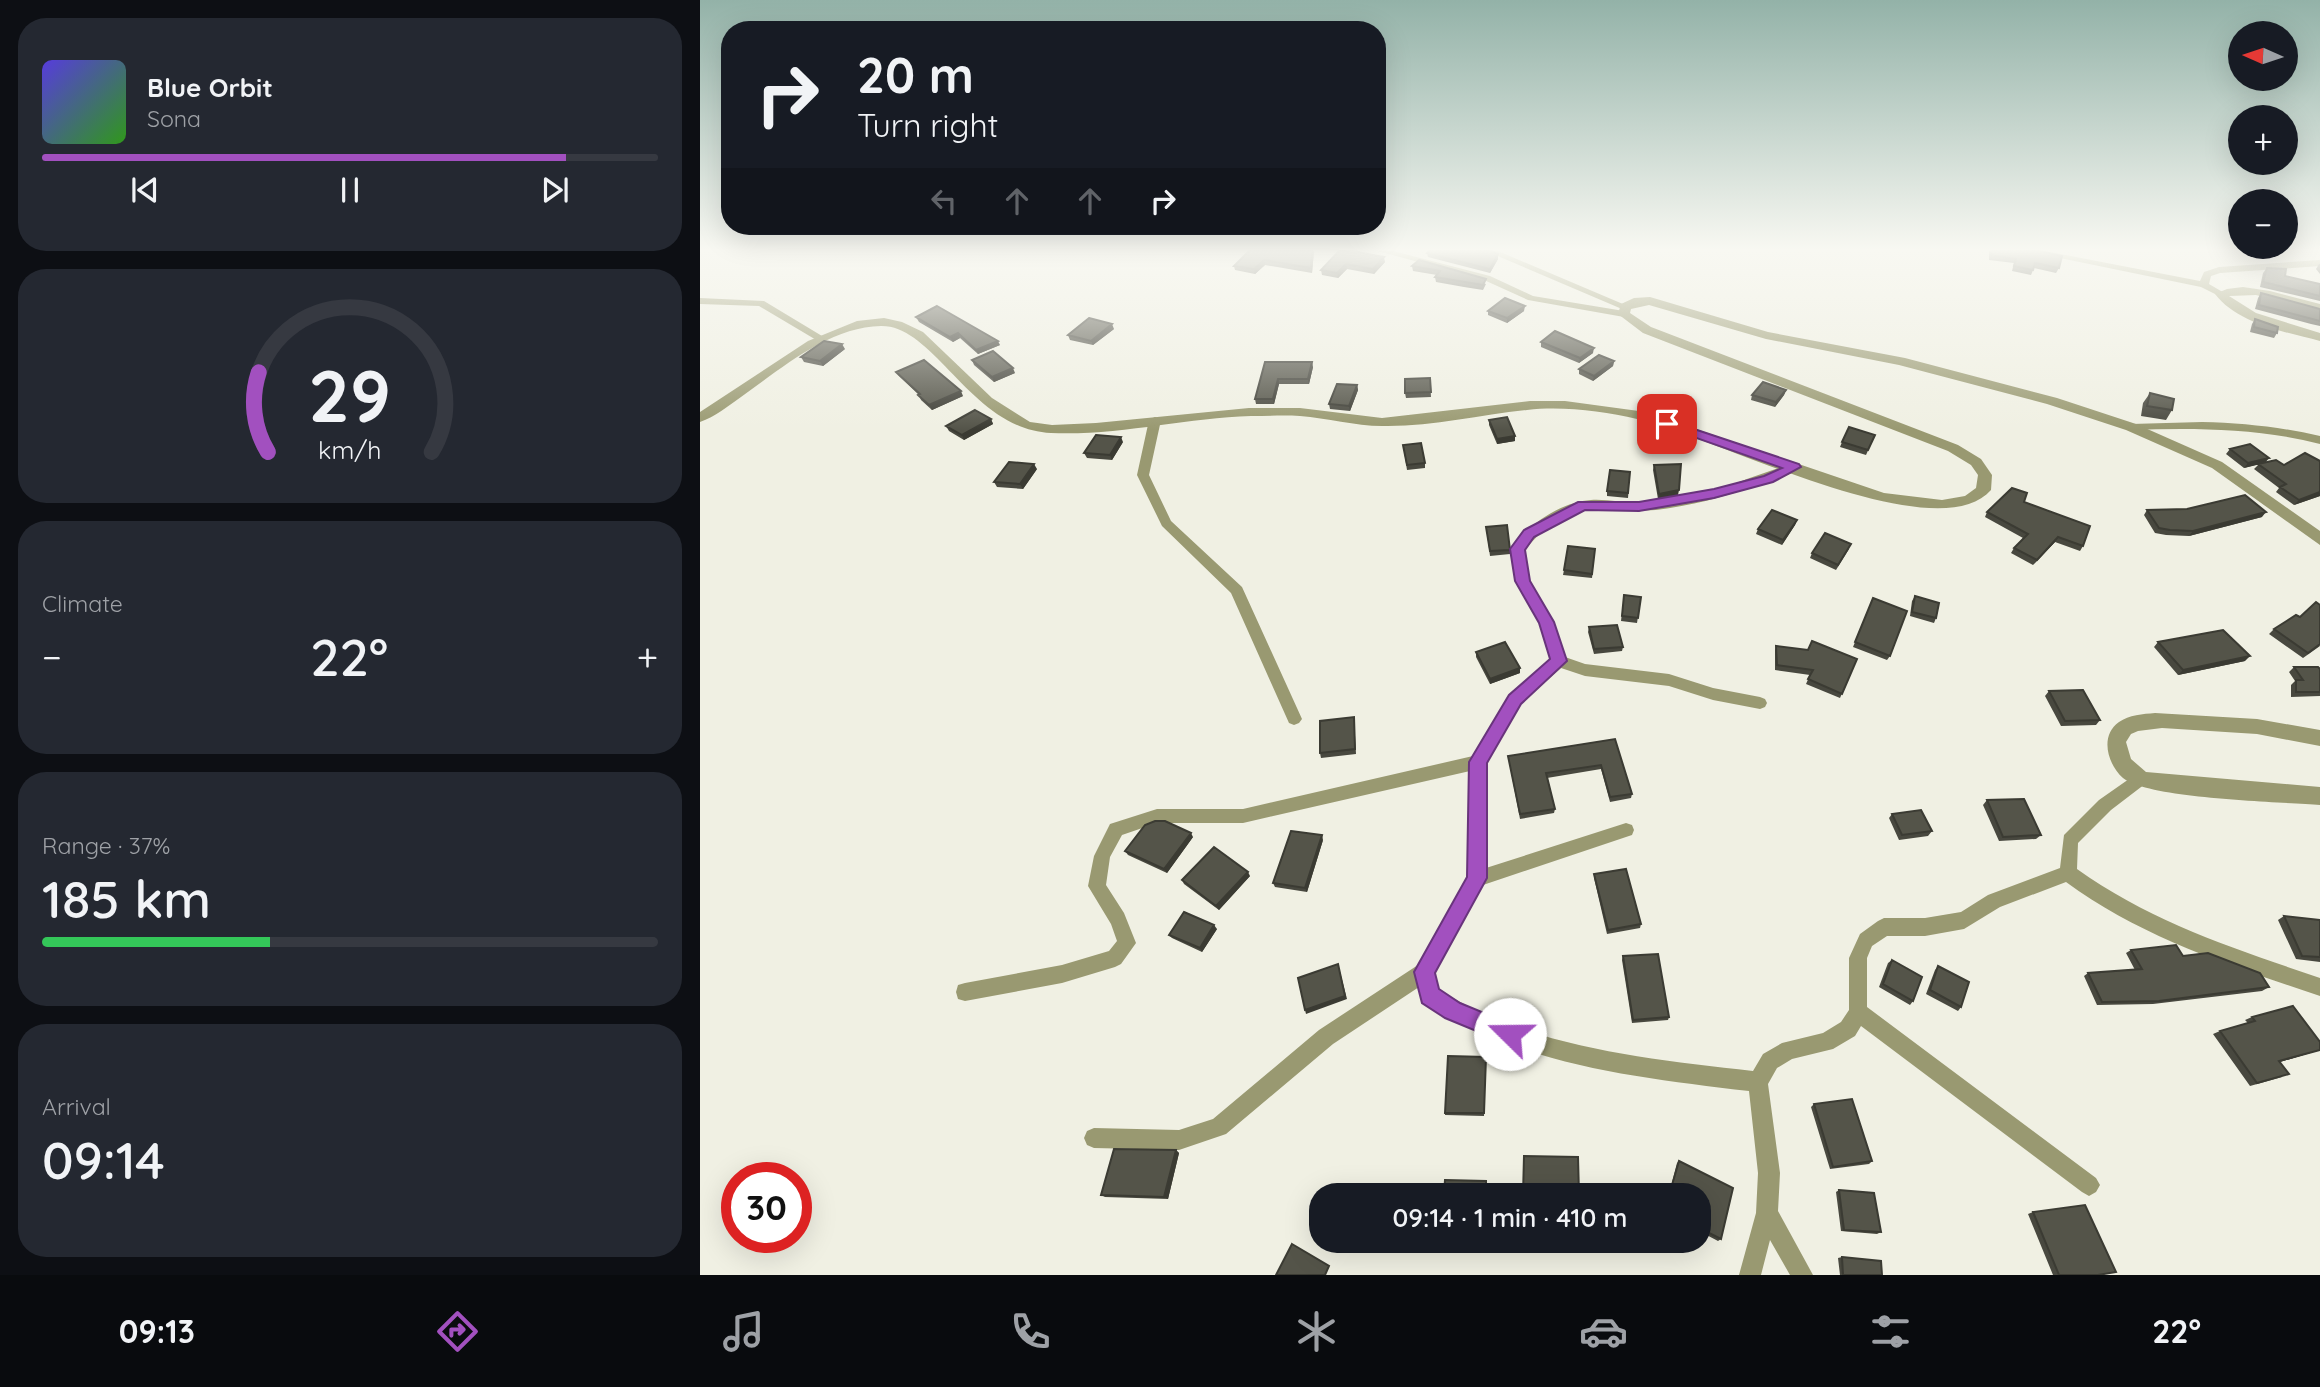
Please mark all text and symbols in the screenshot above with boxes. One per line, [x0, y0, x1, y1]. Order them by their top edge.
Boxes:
north arrow [2228, 21, 2298, 91]
map controls [2228, 21, 2298, 259]
text: 20 m [857, 44, 974, 105]
icon: right [742, 49, 833, 140]
text: Blue Orbit [147, 71, 273, 104]
text: Sona [147, 104, 201, 133]
text: Turn right [857, 105, 998, 145]
button: + [2228, 105, 2298, 175]
icon: previous [126, 171, 164, 209]
icon: pause [331, 171, 369, 209]
icon: next [536, 171, 574, 209]
icon: left [925, 182, 963, 220]
icon: ahead [998, 182, 1036, 220]
icon: ahead [1071, 182, 1109, 220]
icon: right [1144, 182, 1182, 220]
button: − [2228, 189, 2298, 259]
text: 29 [309, 350, 391, 441]
pin [1637, 394, 1697, 454]
icon: arrive [1648, 405, 1686, 443]
text: km/h [318, 434, 382, 465]
text: Climate [42, 589, 123, 618]
text: 22° [310, 624, 388, 689]
text: − [42, 633, 62, 681]
text: + [637, 633, 658, 681]
text: Range · 37% [42, 831, 170, 860]
text: 185 km [42, 866, 211, 931]
position arrow [1473, 997, 1547, 1071]
text: Arrival [42, 1092, 111, 1121]
text: 09:14 [42, 1127, 165, 1192]
speed limit sign: 30 [721, 1162, 812, 1253]
text: 09:14 · 1 min · 410 m [1393, 1201, 1627, 1234]
icon: directions [433, 1307, 482, 1356]
icon: music [719, 1307, 768, 1356]
icon: phone [1006, 1307, 1055, 1356]
icon: climate [1292, 1307, 1341, 1356]
icon: car [1579, 1307, 1628, 1356]
icon: filters [1866, 1307, 1915, 1356]
text: 09:13 [119, 1311, 195, 1351]
text: 22° [2152, 1311, 2201, 1351]

